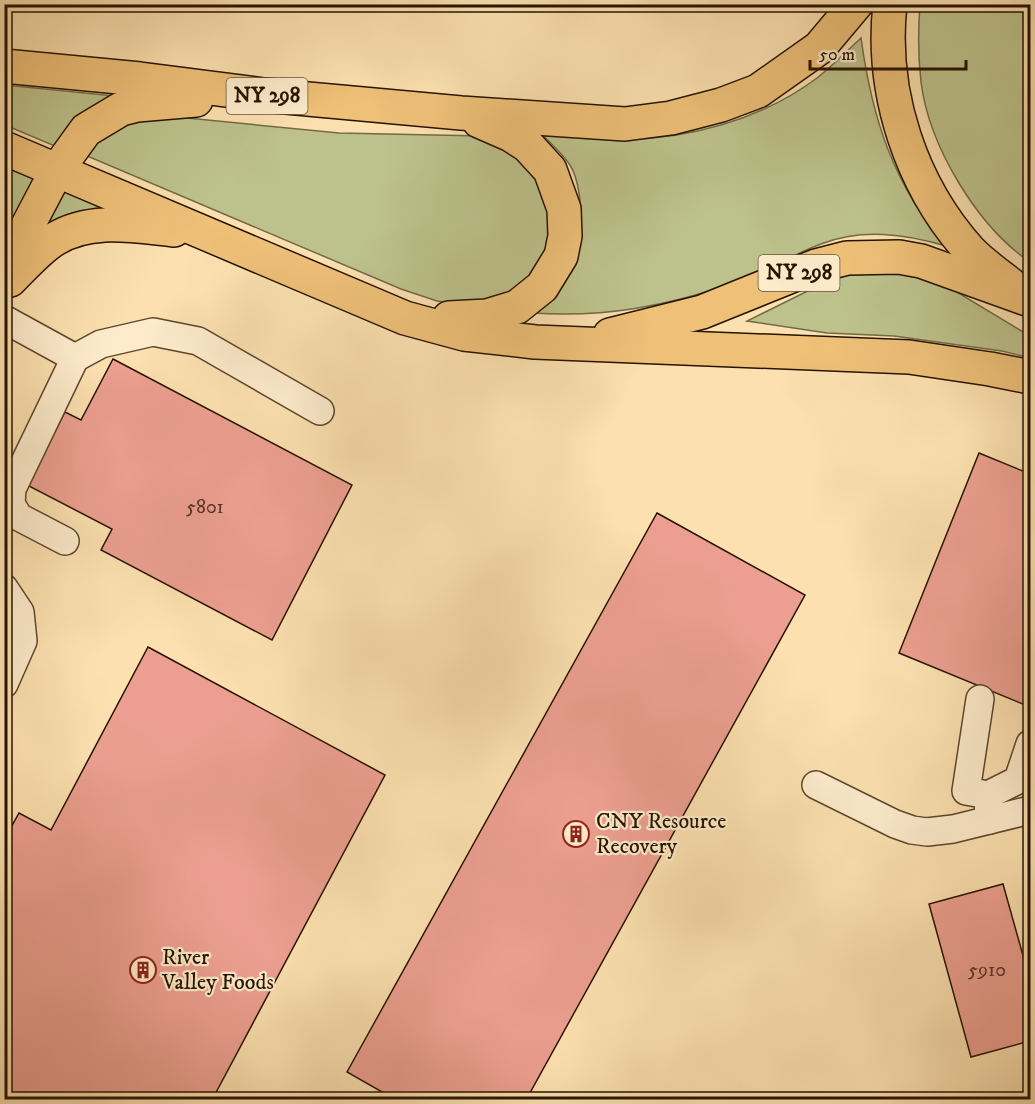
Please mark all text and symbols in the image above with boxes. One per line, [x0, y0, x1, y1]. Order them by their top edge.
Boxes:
scale bar [810, 33, 966, 71]
text: 50 m [819, 44, 855, 66]
road number: NY 298 [226, 78, 308, 114]
road number: NY 298 [758, 255, 840, 291]
house number: 5801 [186, 495, 224, 520]
place label: CNY Resource Recovery [596, 808, 726, 860]
building icon: CNY Resource Recovery [561, 819, 591, 849]
place label: River Valley Foods [161, 944, 274, 996]
building icon: River Valley Foods [128, 955, 158, 985]
house number: 5910 [968, 958, 1006, 983]

